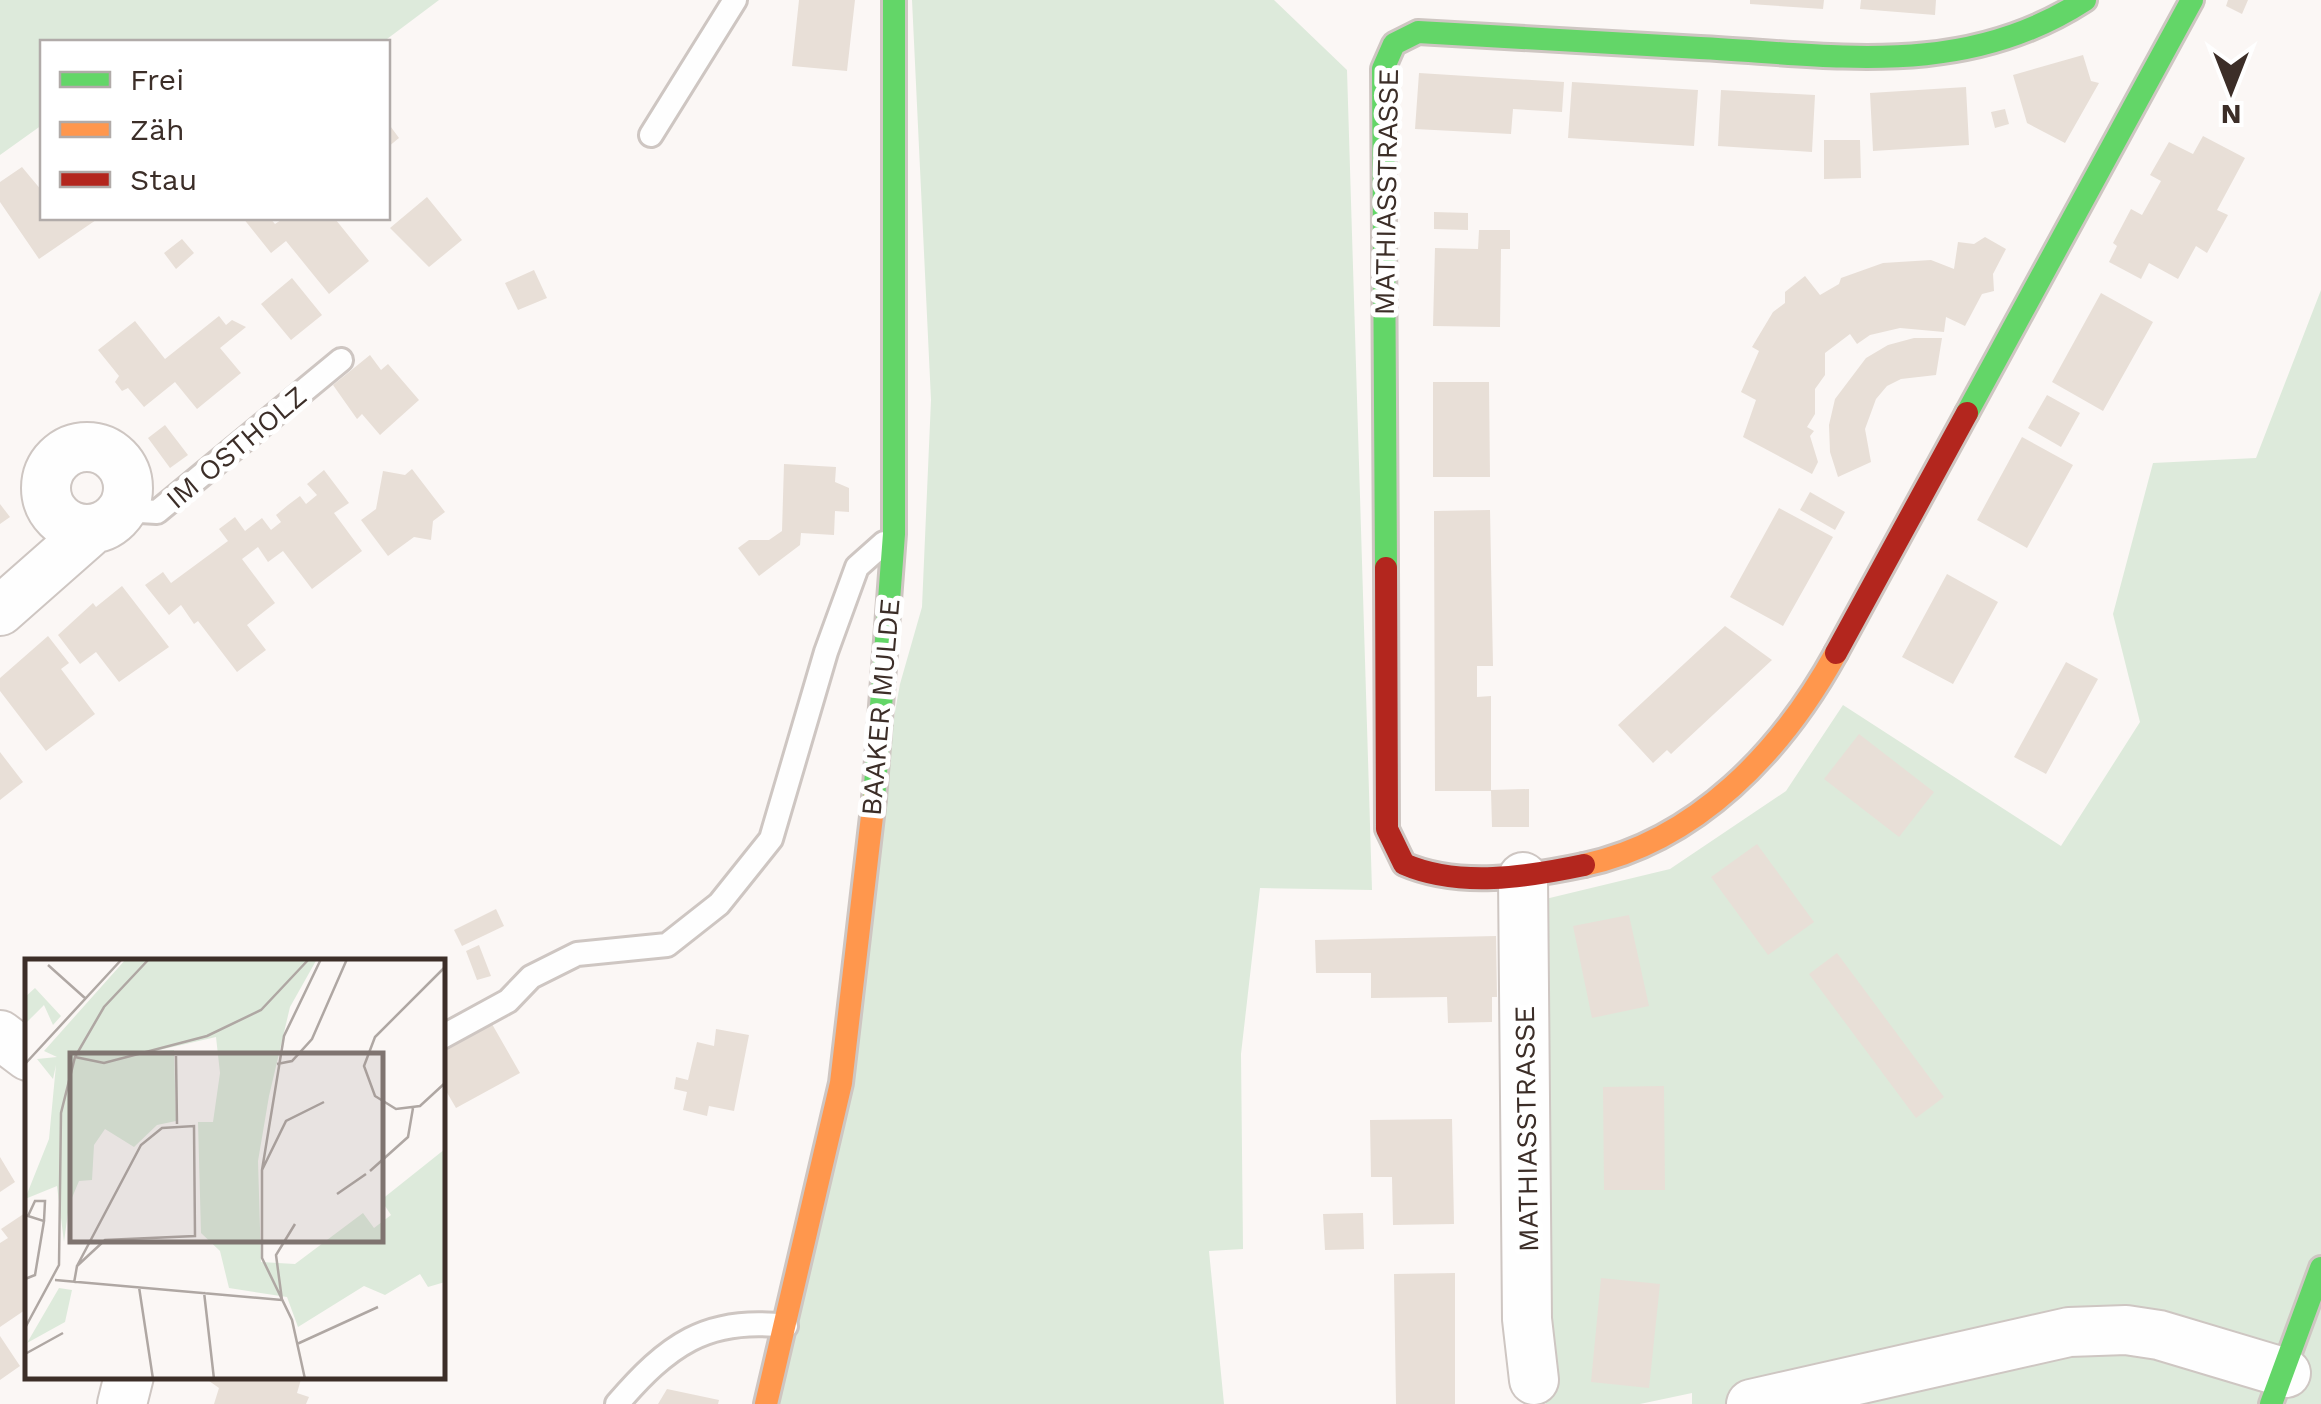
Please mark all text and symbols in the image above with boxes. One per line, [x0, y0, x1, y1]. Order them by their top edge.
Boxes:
legend [40, 40, 390, 220]
north arrow [2181, 40, 2281, 140]
text: Frei [130, 62, 184, 97]
street label: MATHIASSTRASSE [1368, 68, 1405, 316]
text: N [2221, 98, 2241, 131]
text: Zäh [130, 112, 184, 147]
text: Stau [130, 162, 197, 197]
street label: IM OSTHOLZ [160, 379, 313, 515]
street label: BAAKER MULDE [855, 597, 906, 817]
inset map [25, 959, 445, 1379]
street label: MATHIASSTRASSE [1508, 1005, 1545, 1253]

